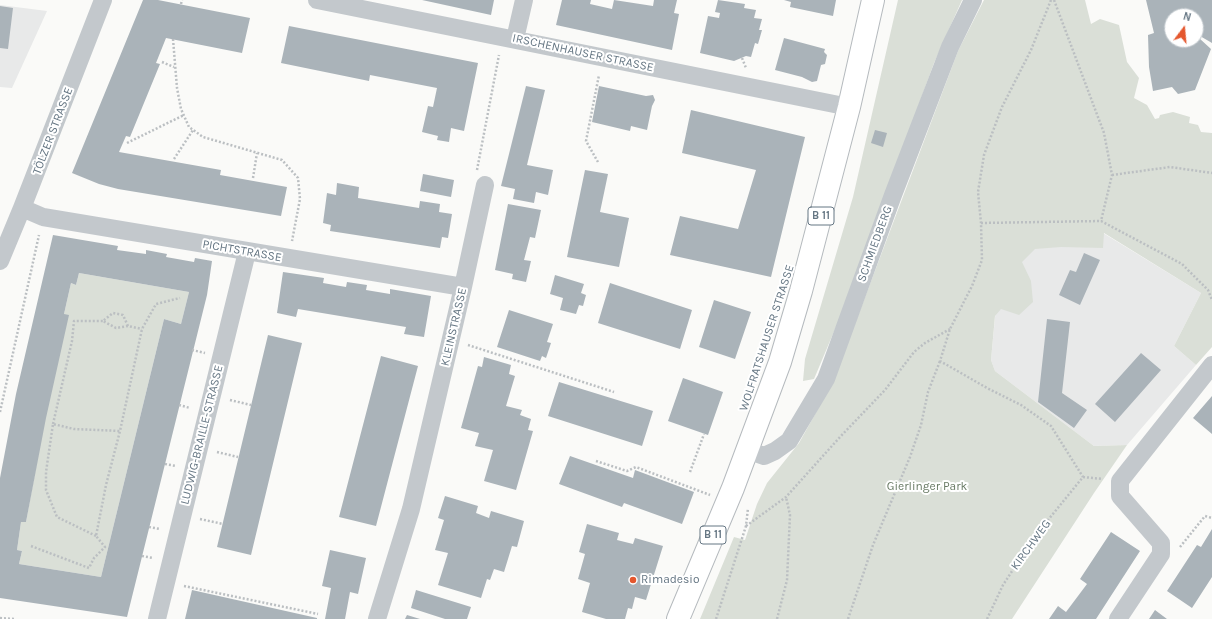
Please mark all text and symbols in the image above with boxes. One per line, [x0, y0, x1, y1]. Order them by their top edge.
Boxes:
north arrow [1164, 8, 1204, 48]
text: N [1182, 10, 1193, 24]
street label: IRSCHENHAUSER STRASSE [511, 31, 655, 75]
street label: TÖLZER STRASSE [30, 85, 76, 177]
street label: SCHMIEDBERG [855, 204, 895, 284]
road number: B 11 [808, 207, 834, 225]
street label: PICHTSTRASSE [201, 237, 283, 265]
street label: WOLFRATSHAUSER STRASSE [736, 263, 798, 413]
street label: KLEINSTRASSE [438, 286, 470, 368]
street label: LUDWIG-BRAILLE-STRASSE [178, 364, 226, 506]
park label: Gierlinger Park [887, 480, 967, 494]
street label: KIRCHWEG [1008, 517, 1054, 573]
road number: B 11 [700, 526, 726, 544]
place label: Rimadesio [641, 573, 699, 587]
marker: Rimadesio [628, 575, 638, 585]

